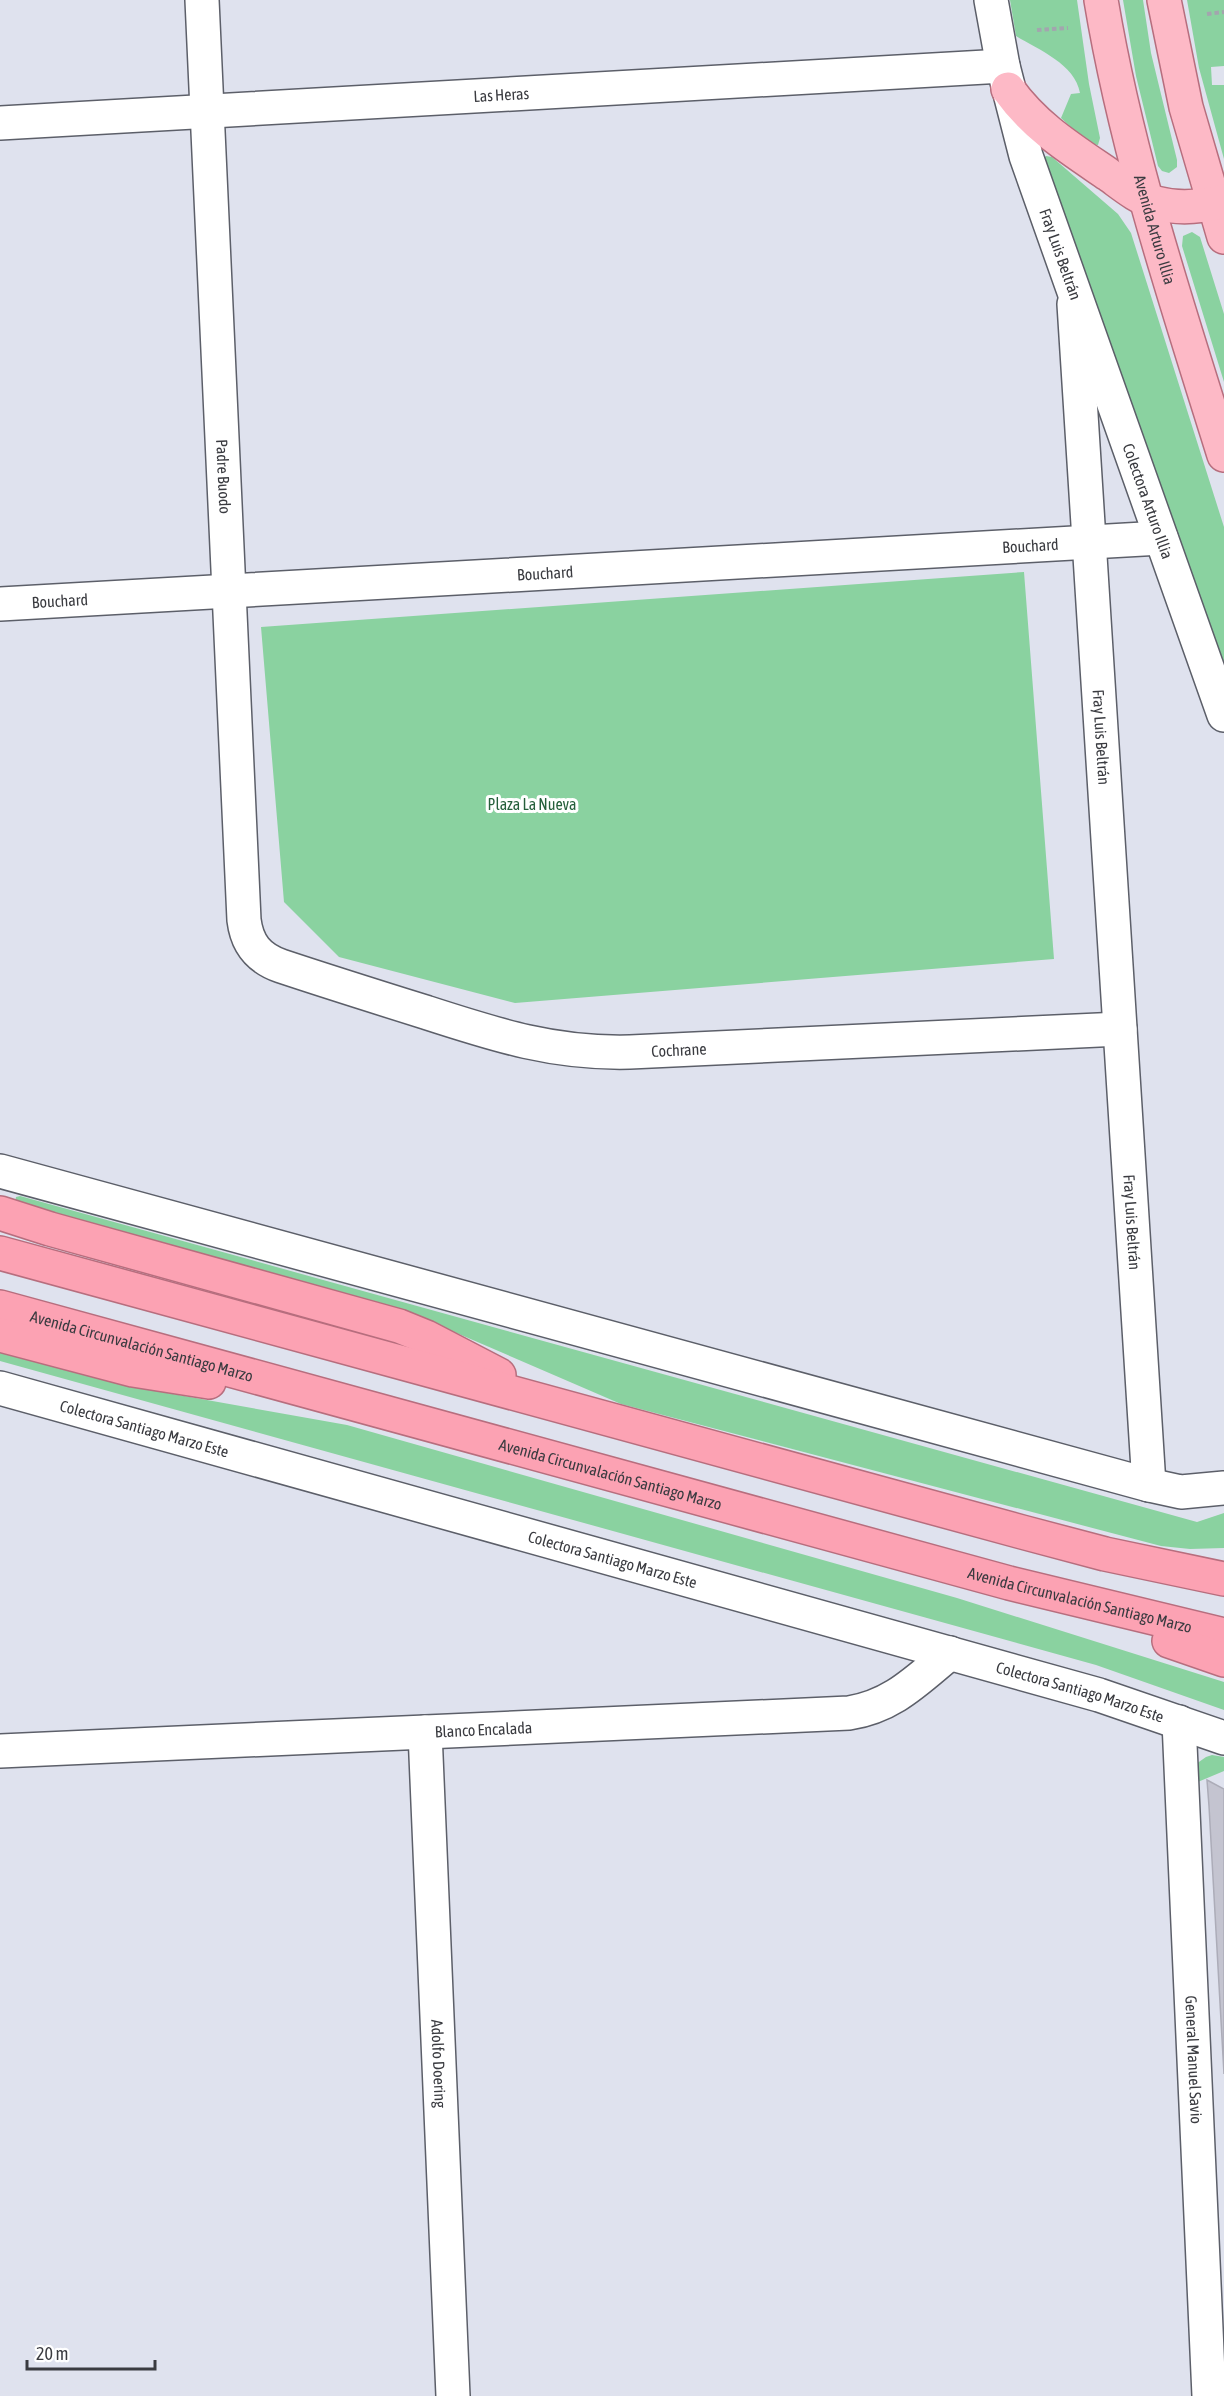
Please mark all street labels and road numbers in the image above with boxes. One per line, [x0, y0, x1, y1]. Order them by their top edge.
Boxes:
street label: Las Heras [473, 84, 530, 105]
street label: Avenida Arturo Illia [1131, 173, 1179, 287]
street label: Fray Luis Beltrán [1036, 206, 1085, 302]
street label: Padre Buodo [213, 439, 234, 514]
street label: Colectora Arturo Illia [1120, 441, 1177, 561]
street label: Bouchard [1002, 535, 1059, 556]
street label: Bouchard [516, 562, 574, 584]
street label: Bouchard [31, 590, 89, 611]
street label: Fray Luis Beltrán [1089, 689, 1114, 785]
street label: Cochrane [651, 1039, 707, 1060]
street label: Fray Luis Beltrán [1120, 1174, 1144, 1270]
street label: Avenida Circunvalación Santiago Marzo [28, 1307, 255, 1385]
street label: Colectora Santiago Marzo Este [58, 1396, 231, 1460]
street label: Avenida Circunvalación Santiago Marzo [497, 1435, 724, 1513]
street label: Colectora Santiago Marzo Este [526, 1527, 699, 1591]
street label: Avenida Circunvalación Santiago Marzo [966, 1563, 1194, 1636]
street label: Colectora Santiago Marzo Este [994, 1658, 1166, 1726]
street label: Blanco Encalada [434, 1718, 533, 1741]
street label: General Manuel Savio [1182, 1995, 1206, 2124]
street label: Adolfo Doering [428, 2019, 450, 2108]

